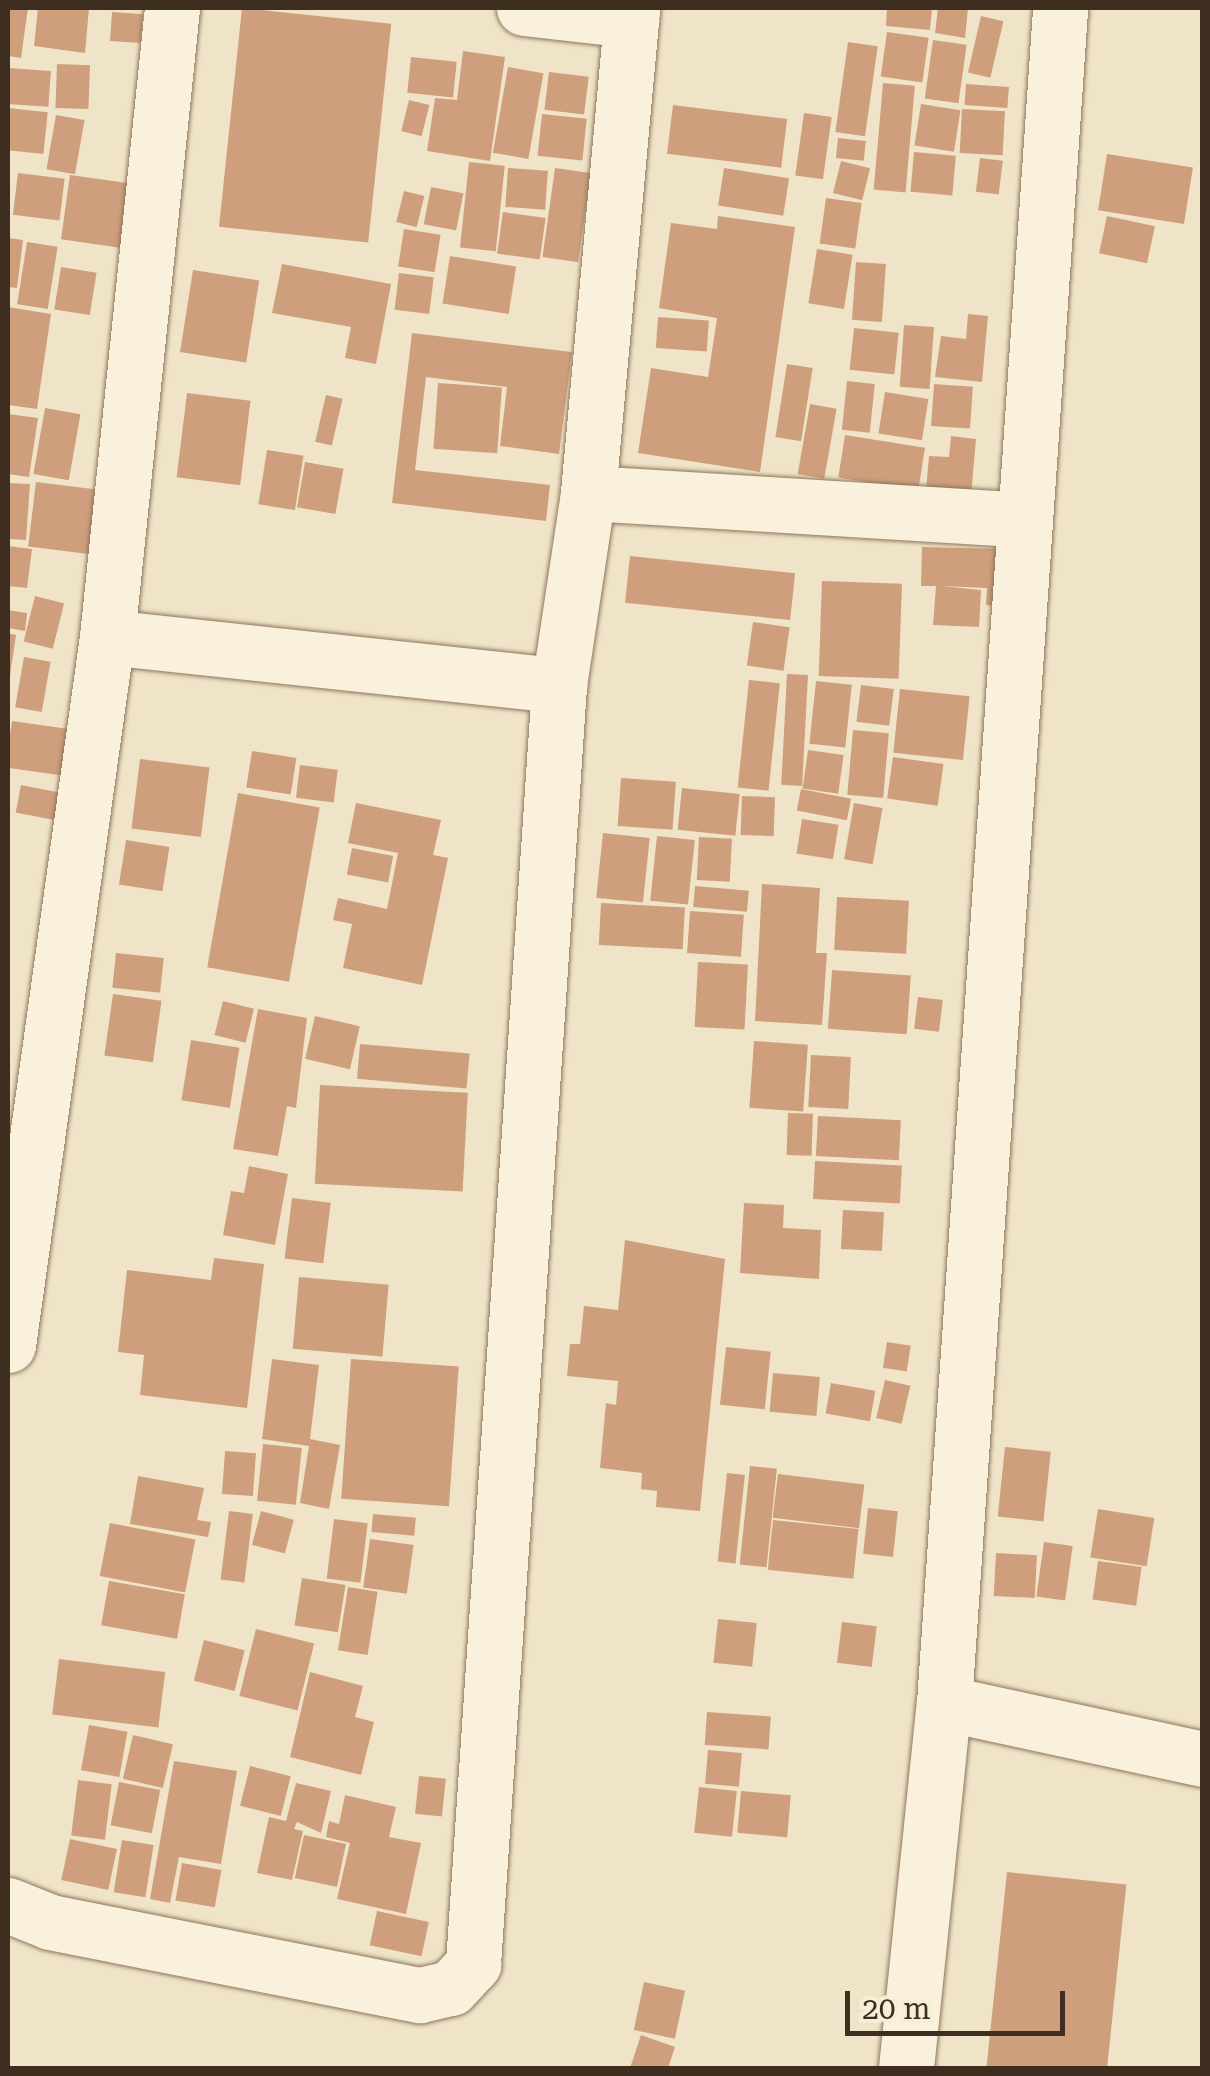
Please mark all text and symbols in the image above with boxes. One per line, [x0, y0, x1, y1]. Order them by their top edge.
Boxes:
scale bar [850, 1971, 1070, 2033]
text: 20 m [862, 1991, 931, 2026]

